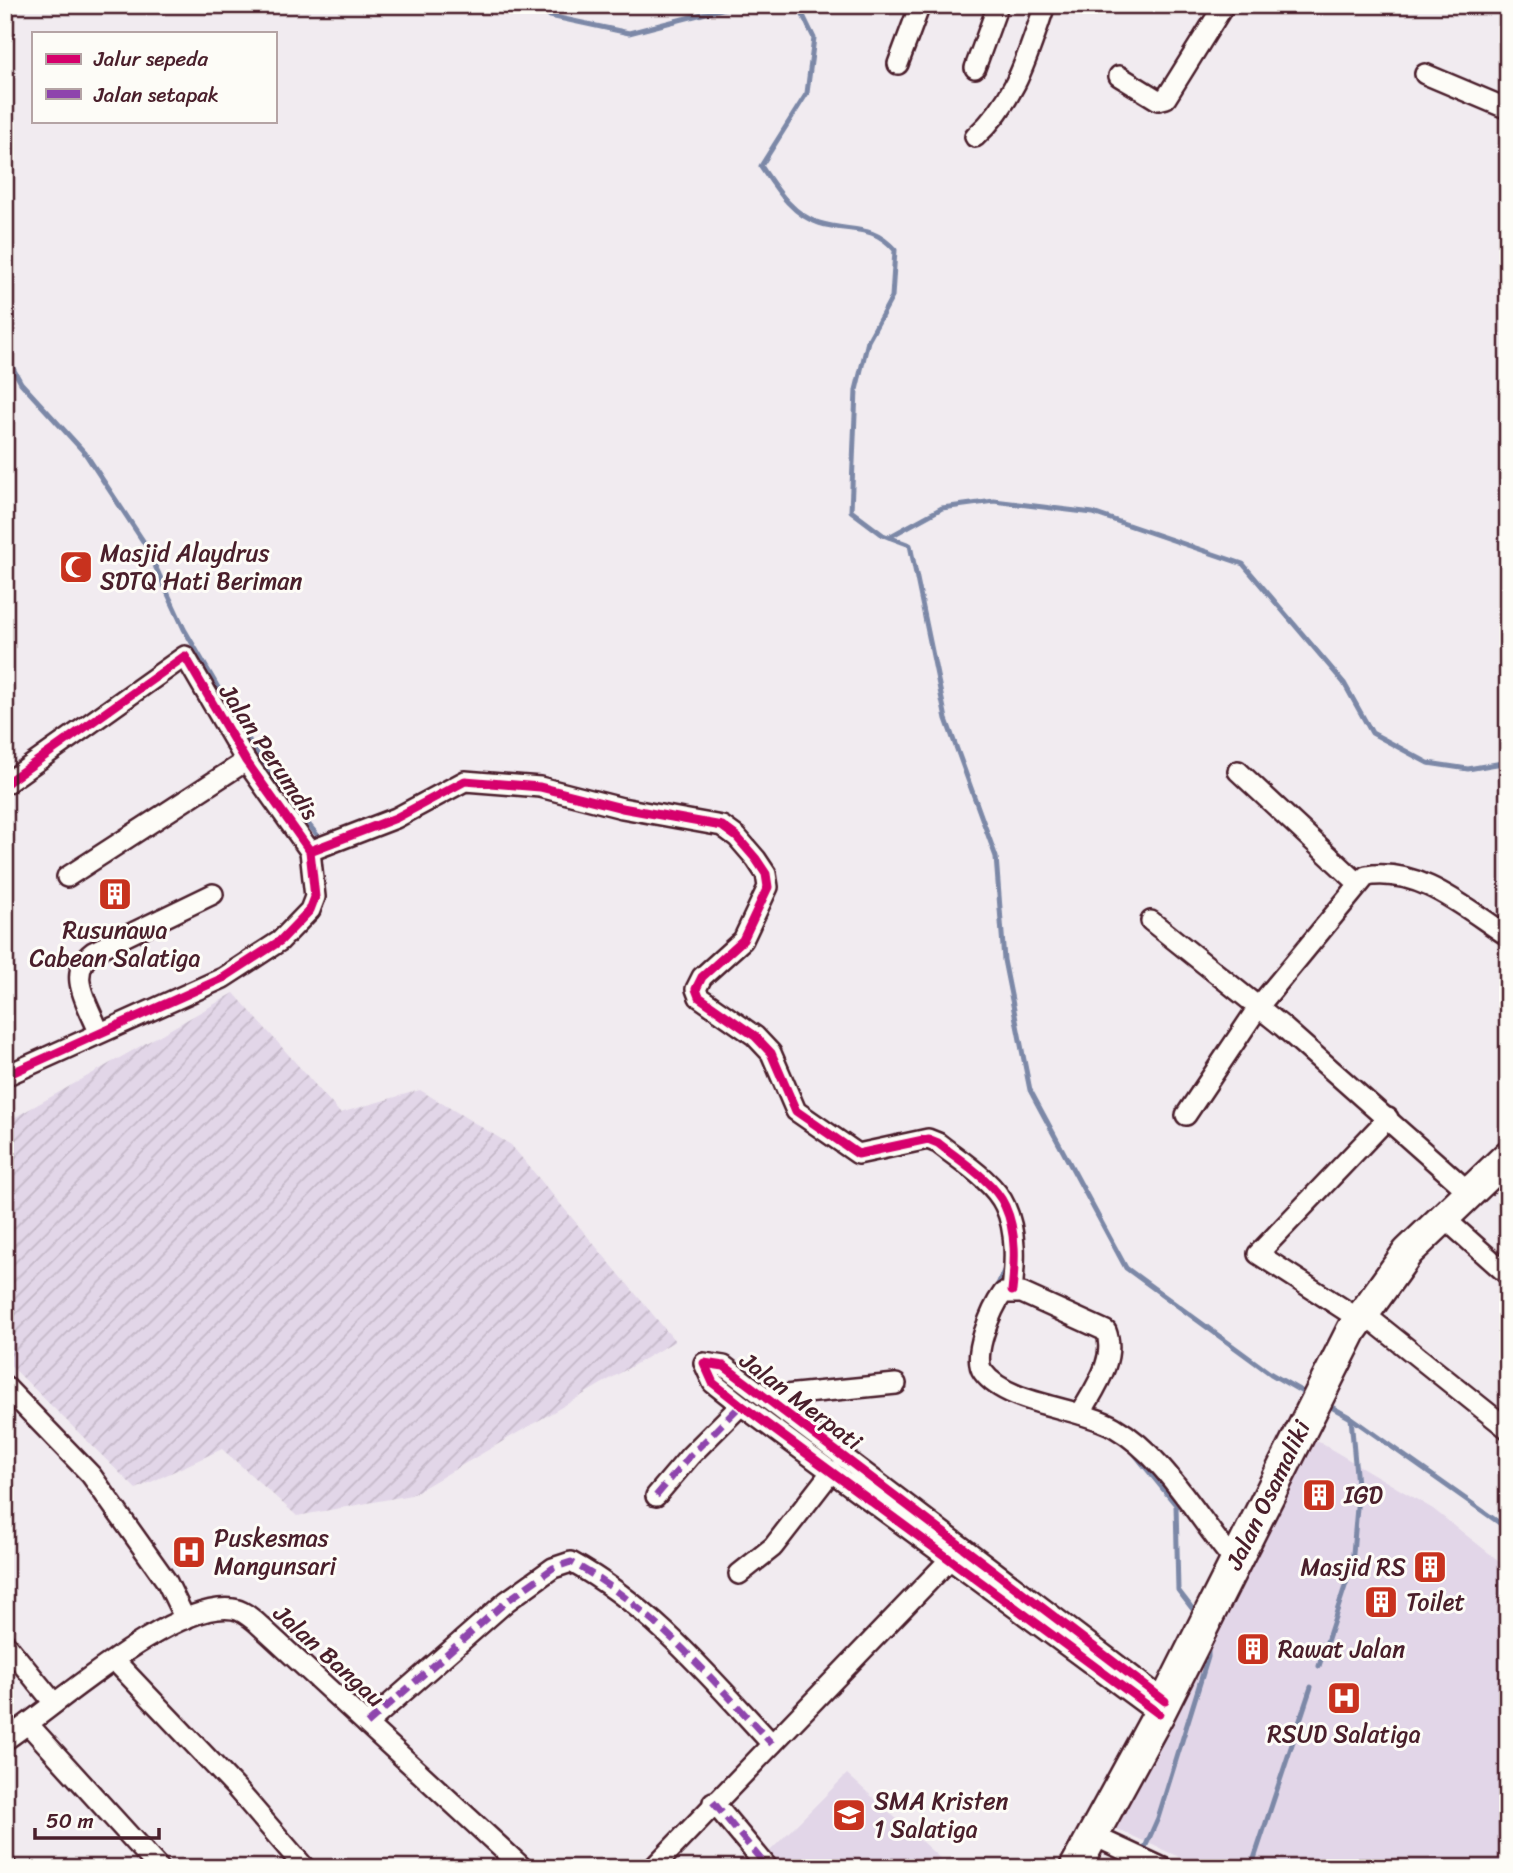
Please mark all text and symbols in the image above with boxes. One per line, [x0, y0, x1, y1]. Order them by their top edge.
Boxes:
legend [32, 32, 276, 122]
text: Jalur sepeda [93, 40, 208, 78]
text: Jalan setapak [93, 76, 219, 114]
place label: Masjid Alaydrus SDTQ Hati Beriman [100, 532, 302, 602]
mosque icon: Masjid Alaydrus SDTQ Hati Beriman [57, 548, 95, 586]
street label: Jalan Perumdis [207, 674, 330, 829]
building icon: Rusunawa Cabean Salatiga [96, 875, 134, 913]
place label: Rusunawa Cabean Salatiga [29, 909, 201, 979]
street label: Jalan Merpati [730, 1340, 873, 1462]
street label: Jalan Osamaliki [1213, 1413, 1323, 1578]
place label: IGD [1343, 1474, 1383, 1516]
building icon: IGD [1300, 1476, 1338, 1514]
place label: Puskesmas Mangunsari [214, 1517, 338, 1587]
hospital icon: Puskesmas Mangunsari [170, 1533, 208, 1571]
place label: Masjid RS [1300, 1546, 1406, 1588]
building icon: Masjid RS [1411, 1548, 1449, 1586]
place label: Toilet [1406, 1581, 1465, 1623]
building icon: Toilet [1362, 1583, 1400, 1621]
street label: Jalan Bangau [263, 1593, 395, 1718]
place label: Rawat Jalan [1278, 1628, 1405, 1670]
building icon: Rawat Jalan [1234, 1630, 1272, 1668]
hospital icon: RSUD Salatiga [1325, 1679, 1363, 1717]
place label: RSUD Salatiga [1267, 1713, 1421, 1755]
place label: SMA Kristen 1 Salatiga [874, 1780, 1009, 1850]
scale bar [35, 1796, 159, 1840]
school or university icon: SMA Kristen 1 Salatiga [830, 1796, 868, 1834]
text: 50 m [46, 1802, 94, 1840]

